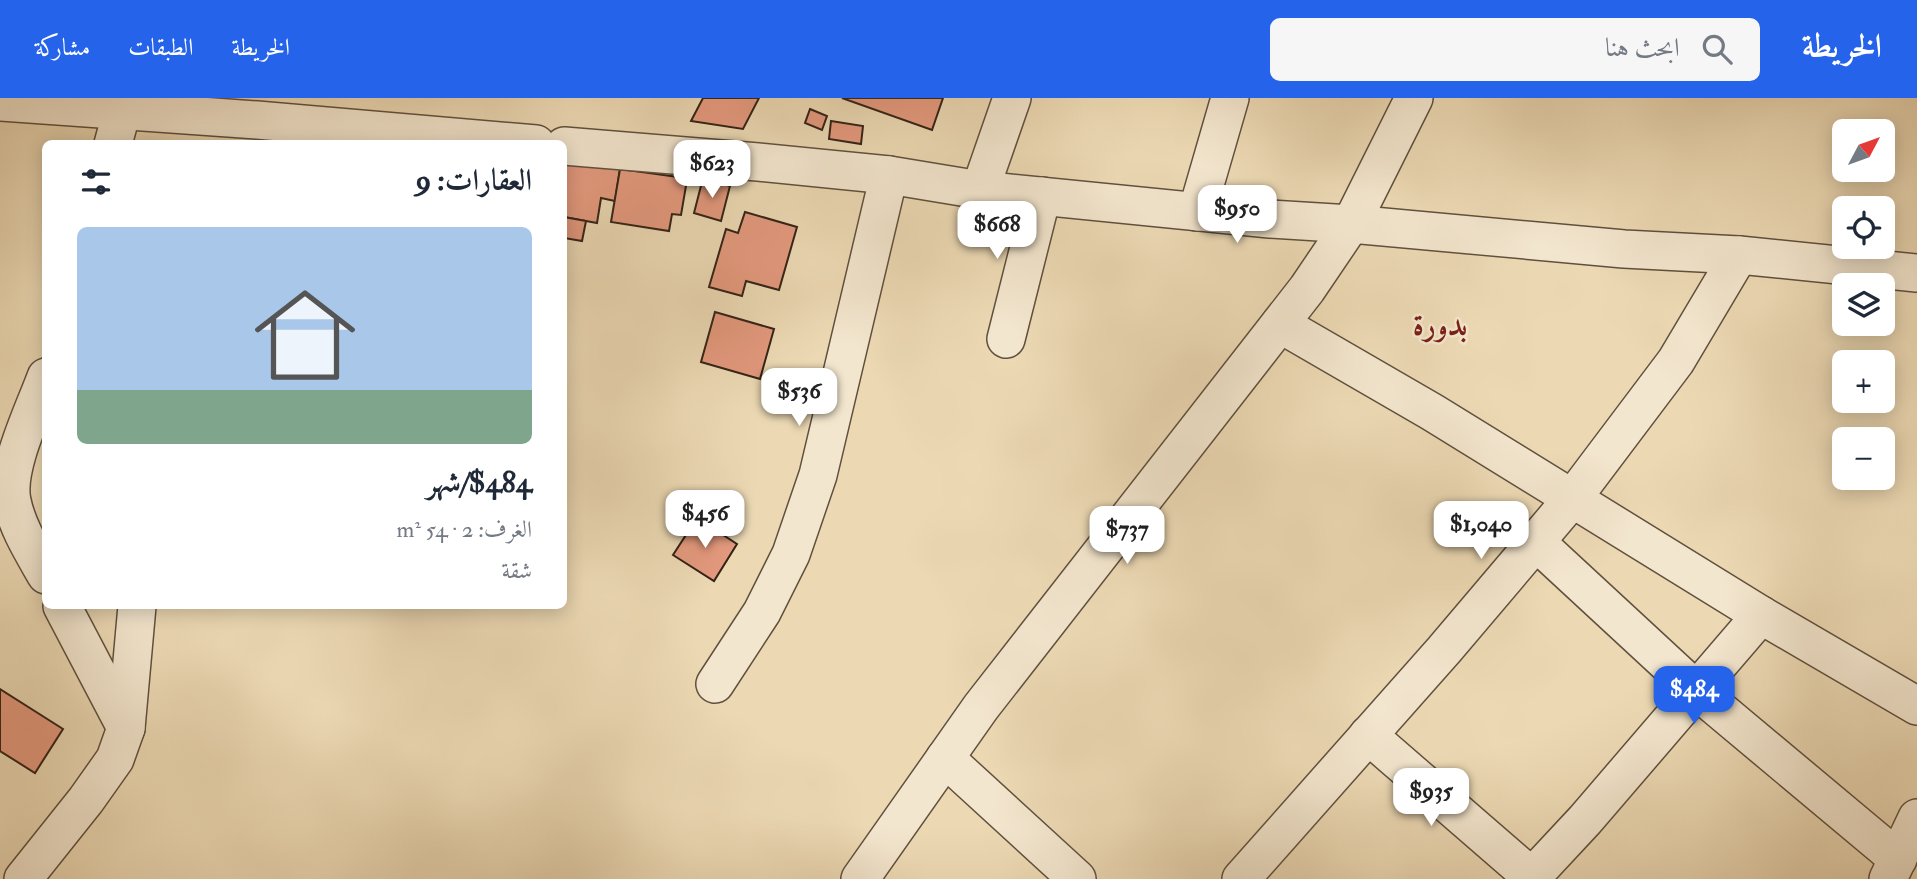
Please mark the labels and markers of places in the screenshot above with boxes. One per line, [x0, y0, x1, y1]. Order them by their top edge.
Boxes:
pin: $623 [671, 140, 753, 200]
pin: $950 [1196, 186, 1278, 245]
pin: $668 [956, 202, 1038, 261]
pin: $536 [758, 368, 840, 428]
pin: $456 [664, 490, 746, 550]
pin: $1,040 [1424, 502, 1538, 561]
pin: $737 [1086, 506, 1168, 566]
pin: $484 [1653, 666, 1735, 726]
pin: $935 [1390, 768, 1472, 828]

